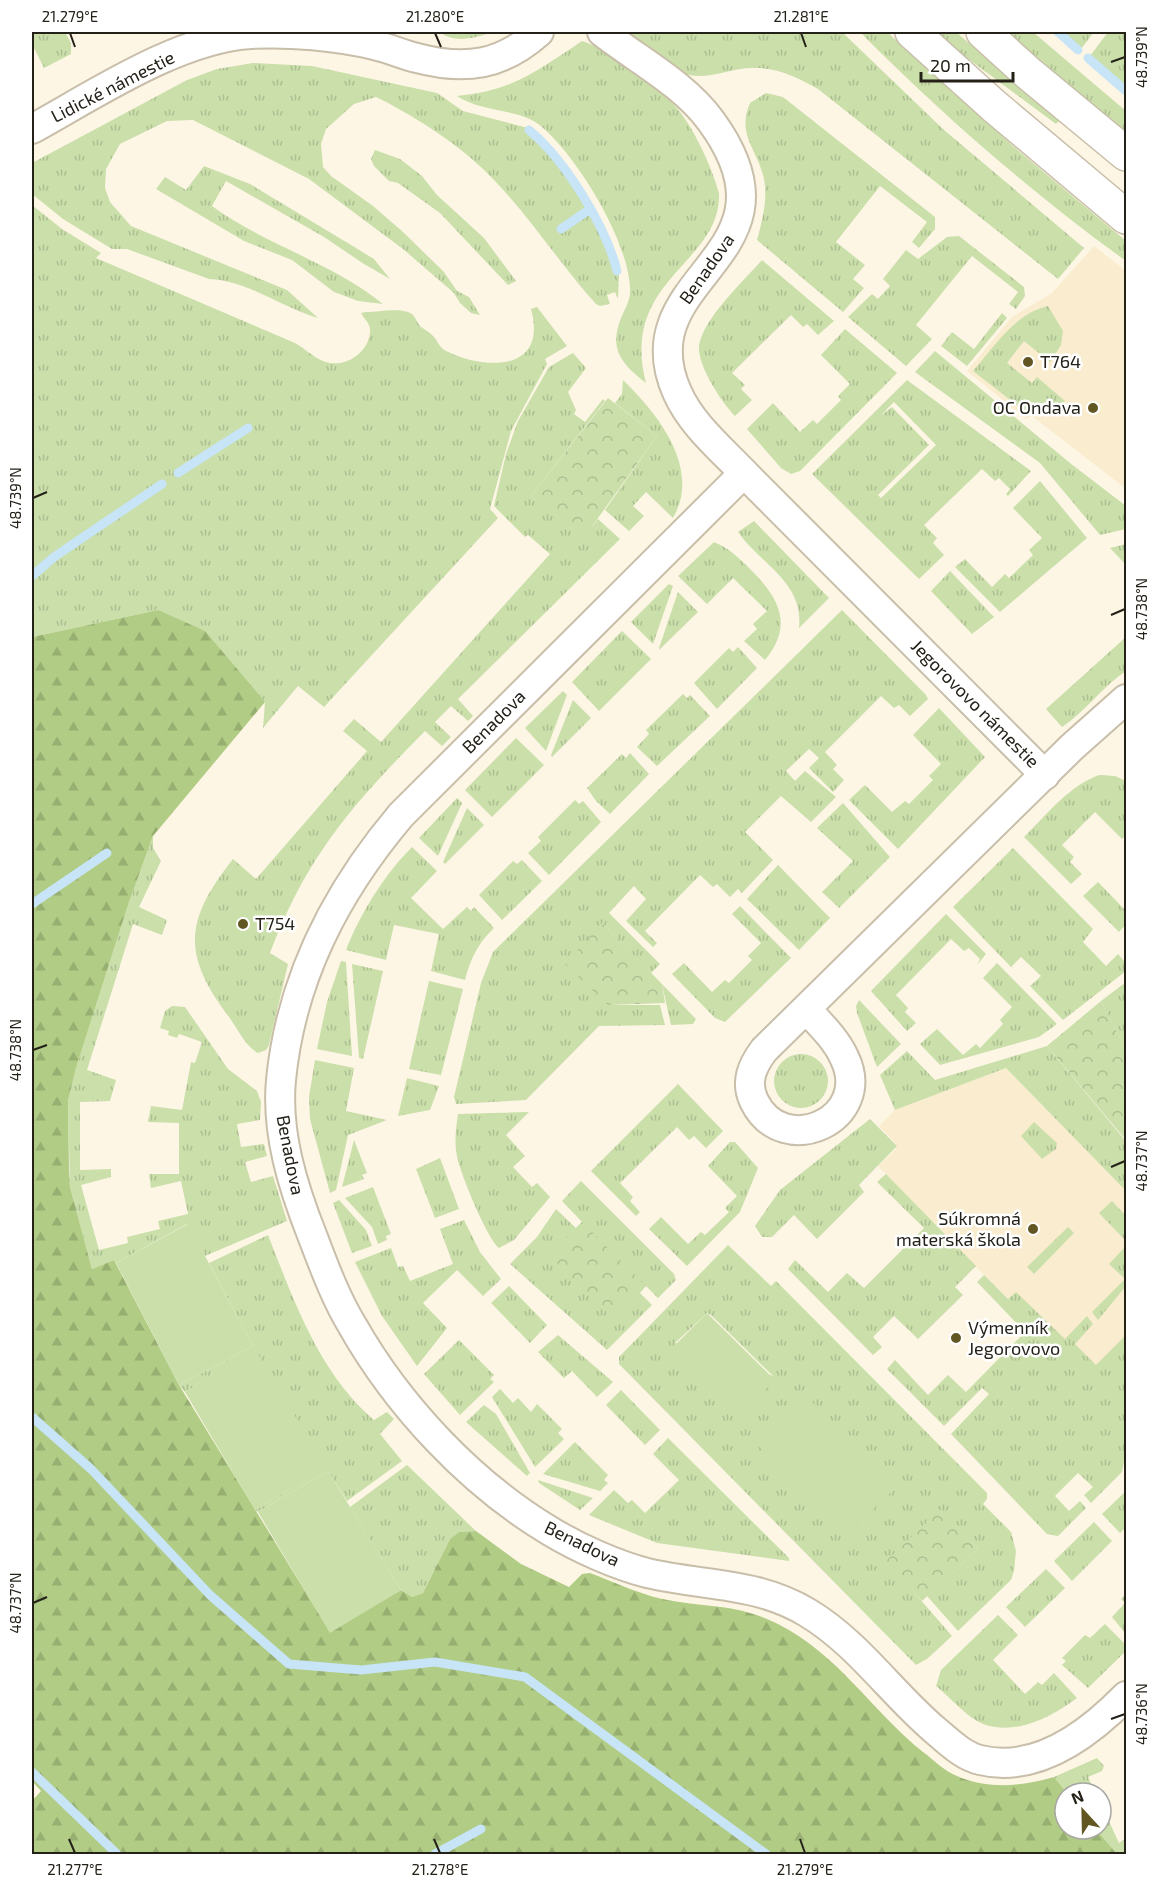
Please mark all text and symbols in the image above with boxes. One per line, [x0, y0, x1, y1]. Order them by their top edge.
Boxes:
text: 21.279°E [42, 7, 98, 25]
text: 21.280°E [406, 7, 464, 25]
text: 21.281°E [773, 7, 829, 25]
text: 48.739°N [1132, 26, 1150, 88]
street label: Lidické námestie [47, 45, 178, 127]
scale bar [921, 45, 1012, 83]
text: 20 m [930, 54, 971, 76]
street label: Benadova [674, 229, 738, 308]
place label: T764 [1040, 350, 1081, 372]
marker: T764 [1021, 355, 1035, 369]
place label: OC Ondava [993, 396, 1081, 418]
marker: OC Ondava [1086, 401, 1100, 415]
text: 48.739°N [6, 467, 24, 529]
text: 48.738°N [1132, 578, 1150, 640]
street label: Jegorovovo námestie [907, 635, 1044, 772]
street label: Benadova [457, 685, 530, 758]
place label: T754 [255, 912, 295, 934]
marker: T754 [236, 917, 250, 931]
text: 48.738°N [6, 1019, 24, 1081]
street label: Benadova [272, 1113, 310, 1197]
text: 48.737°N [1132, 1131, 1150, 1191]
place label: Súkromná materská škola [896, 1207, 1021, 1250]
marker: Súkromná materská škola [1026, 1222, 1040, 1236]
place label: Výmenník Jegorovovo [968, 1316, 1060, 1359]
marker: Výmenník Jegorovovo [949, 1331, 963, 1345]
street label: Benadova [541, 1515, 624, 1571]
text: 48.737°N [6, 1573, 24, 1633]
text: 48.736°N [1132, 1683, 1150, 1745]
north arrow [1053, 1781, 1113, 1841]
text: N [1068, 1786, 1086, 1808]
text: 21.277°E [47, 1860, 103, 1878]
text: 21.278°E [412, 1860, 468, 1878]
text: 21.279°E [777, 1860, 833, 1878]

